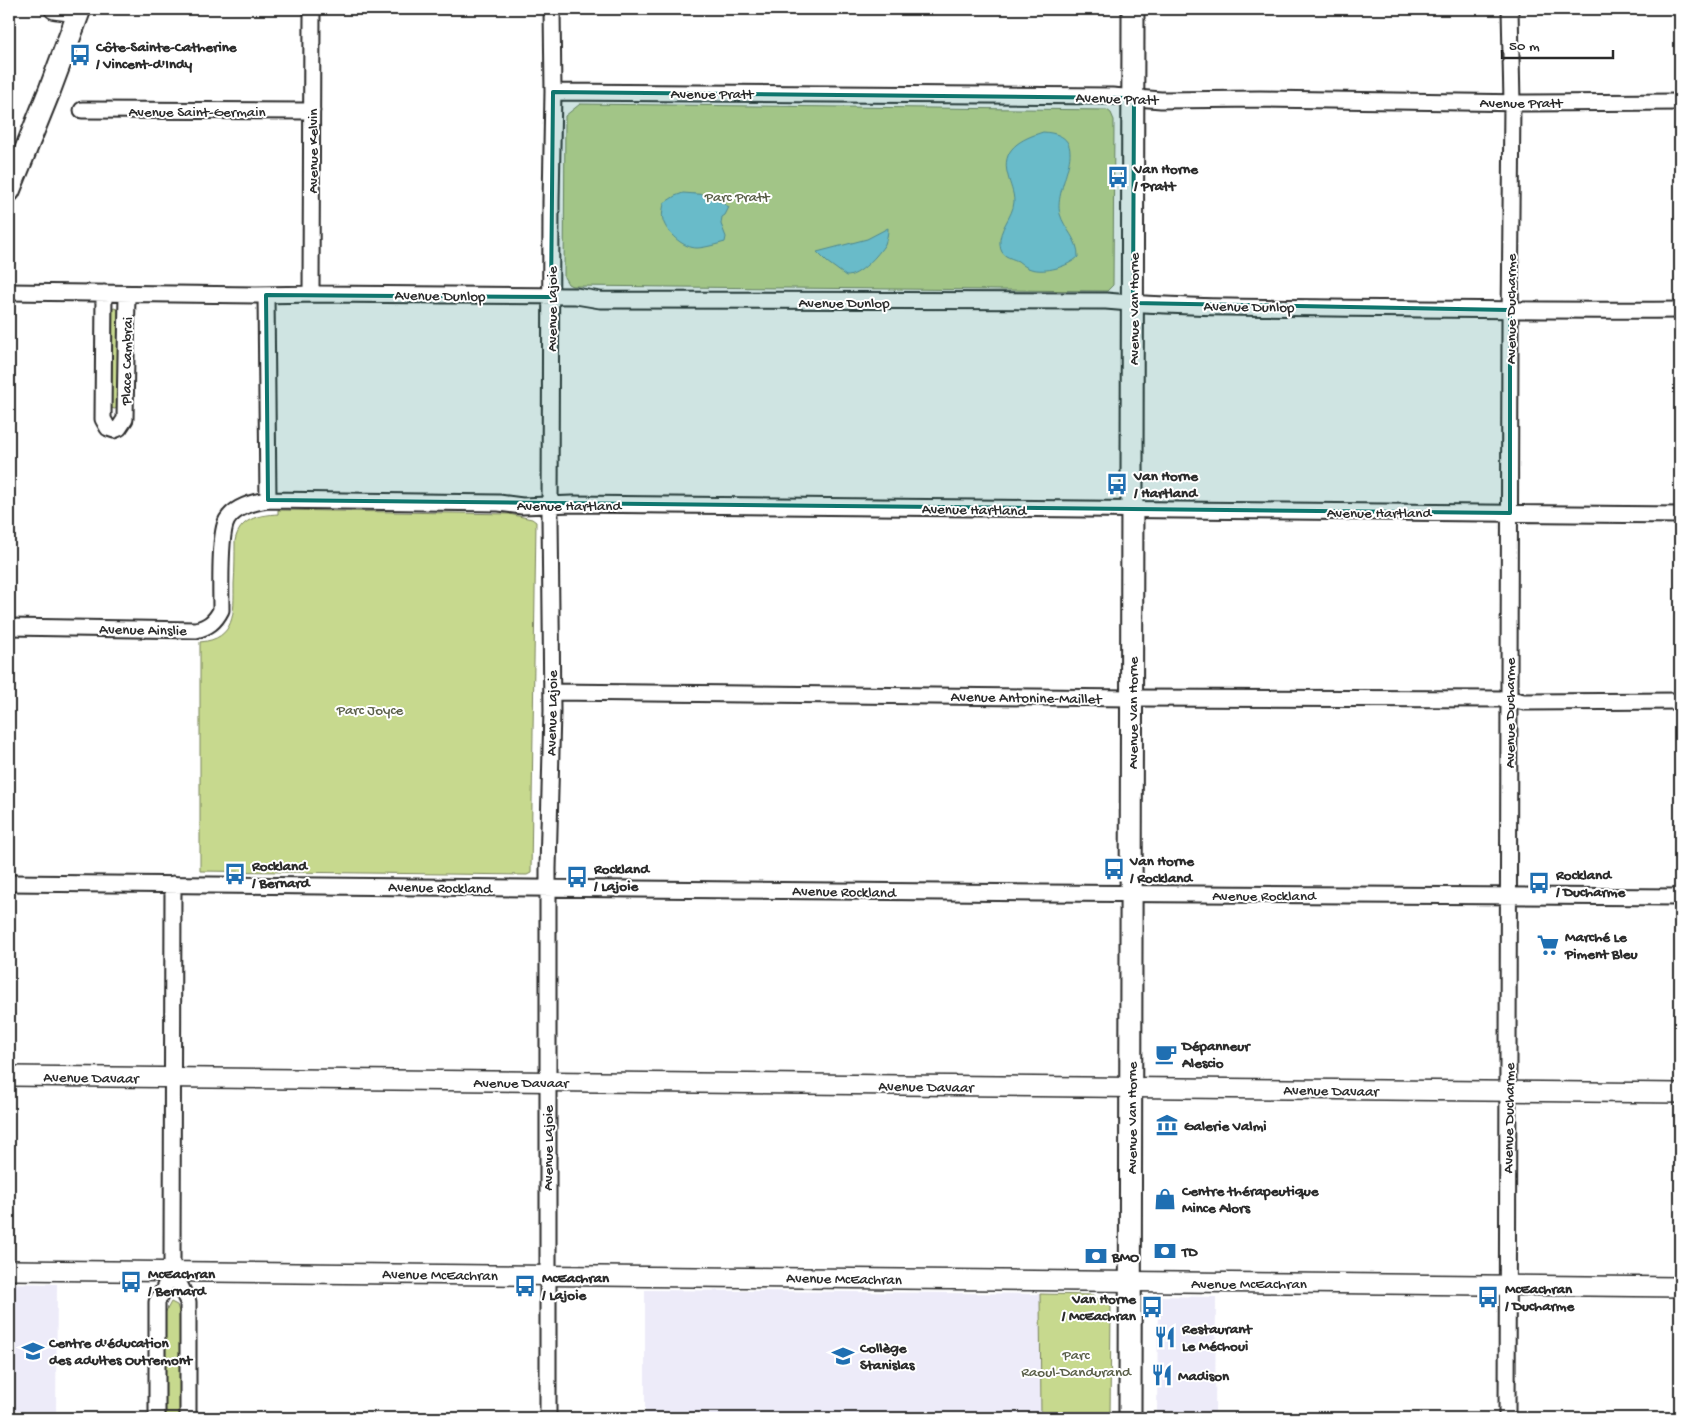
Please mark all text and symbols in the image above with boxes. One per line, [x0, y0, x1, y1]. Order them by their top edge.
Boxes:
scale bar [1502, 28, 1613, 60]
text: 50 m [1509, 38, 1540, 56]
place label: Côte-Sainte-Catherine / Vincent-d'Indy [95, 39, 238, 74]
bus stop icon: Côte-Sainte-Catherine / Vincent-d'Indy [67, 42, 93, 68]
street label: Avenue Pratt [671, 86, 755, 104]
street label: Avenue Pratt [1075, 90, 1161, 111]
street label: Avenue Pratt [1480, 95, 1564, 113]
street label: Avenue Saint-Germain [128, 104, 266, 122]
street label: Avenue Kelvin [305, 109, 323, 193]
place label: Van Horne / Pratt [1133, 161, 1199, 196]
bus stop icon: Van Horne / Pratt [1105, 164, 1131, 190]
park label: Parc Pratt [704, 189, 771, 207]
street label: Avenue Van Horne [1126, 252, 1144, 365]
street label: Avenue Ducharme [1503, 253, 1521, 364]
street label: Avenue Lajoie [544, 266, 562, 352]
street label: Avenue Dunlop [394, 287, 486, 307]
street label: Avenue Dunlop [798, 295, 890, 313]
street label: Avenue Dunlop [1203, 298, 1295, 318]
street label: Place Cambrai [118, 317, 138, 406]
place label: Van Horne / Hartland [1133, 468, 1199, 503]
bus stop icon: Van Horne / Hartland [1104, 471, 1130, 497]
street label: Avenue Hartland [517, 498, 622, 516]
street label: Avenue Hartland [922, 501, 1028, 521]
street label: Avenue Hartland [1327, 505, 1432, 523]
street label: Avenue Ainslie [99, 621, 187, 641]
street label: Avenue Van Horne [1125, 656, 1143, 769]
street label: Avenue Ducharme [1502, 657, 1520, 768]
street label: Avenue Lajoie [543, 670, 563, 756]
street label: Avenue Antonine-Maillet [950, 689, 1103, 709]
park label: Parc Joyce [336, 702, 404, 720]
place label: Van Horne / Rockland [1129, 853, 1195, 888]
bus stop icon: Van Horne / Rockland [1101, 856, 1127, 882]
place label: Rockland / Bernard [251, 858, 312, 893]
bus stop icon: Rockland / Bernard [222, 861, 248, 887]
place label: Rockland / Lajoie [593, 861, 651, 896]
bus stop icon: Rockland / Lajoie [564, 864, 590, 890]
place label: Rockland / Ducharme [1555, 867, 1626, 902]
bus stop icon: Rockland / Ducharme [1526, 870, 1552, 896]
street label: Avenue Rockland [388, 879, 493, 899]
street label: Avenue Rockland [792, 883, 897, 903]
street label: Avenue Rockland [1212, 888, 1317, 906]
place label: Marché Le Piment Bleu [1564, 929, 1638, 964]
supermarket icon: Marché Le Piment Bleu [1535, 932, 1561, 958]
place label: Dépanneur Alescio [1180, 1038, 1251, 1073]
cafe icon: Dépanneur Alescio [1153, 1041, 1179, 1067]
street label: Avenue Van Horne [1124, 1061, 1142, 1174]
street label: Avenue Ducharme [1500, 1062, 1520, 1174]
street label: Avenue Davaar [43, 1069, 140, 1089]
street label: Avenue Davaar [473, 1075, 570, 1093]
street label: Avenue Davaar [878, 1078, 975, 1098]
street label: Avenue Davaar [1283, 1082, 1380, 1102]
street label: Avenue Lajoie [540, 1105, 558, 1191]
museum icon: Galerie Valmi [1154, 1112, 1180, 1138]
place label: Galerie Valmi [1184, 1118, 1267, 1136]
place label: Centre thérapeutique Mince Alors [1181, 1183, 1320, 1218]
shop icon: Centre thérapeutique Mince Alors [1152, 1186, 1178, 1212]
bank icon: TD [1152, 1238, 1178, 1264]
bank icon: BMO [1083, 1243, 1109, 1269]
place label: TD [1181, 1244, 1199, 1262]
place label: BMO [1111, 1249, 1140, 1267]
place label: McEachran / Bernard [147, 1266, 216, 1301]
street label: Avenue McEachran [382, 1266, 498, 1286]
bus stop icon: McEachran / Bernard [118, 1269, 144, 1295]
place label: McEachran / Lajoie [541, 1270, 610, 1305]
street label: Avenue McEachran [786, 1270, 902, 1290]
bus stop icon: McEachran / Lajoie [512, 1273, 538, 1299]
street label: Avenue McEachran [1191, 1276, 1307, 1294]
place label: McEachran / Ducharme [1504, 1281, 1575, 1316]
bus stop icon: McEachran / Ducharme [1475, 1284, 1501, 1310]
place label: Van Horne / McEachran [1061, 1291, 1137, 1326]
bus stop icon: Van Horne / McEachran [1139, 1294, 1165, 1320]
place label: Restaurant Le Méchoui [1181, 1321, 1253, 1356]
restaurant icon: Restaurant Le Méchoui [1152, 1324, 1178, 1350]
place label: Centre d'éducation des adultes Outremont [48, 1335, 194, 1370]
school or university icon: Centre d'éducation des adultes Outremont [20, 1338, 46, 1364]
place label: Collège Stanislas [859, 1340, 916, 1375]
school or university icon: Collège Stanislas [830, 1343, 856, 1369]
park label: Parc Raoul-Dandurand [1021, 1347, 1132, 1382]
restaurant icon: Madison [1149, 1362, 1175, 1388]
place label: Madison [1178, 1368, 1230, 1386]

